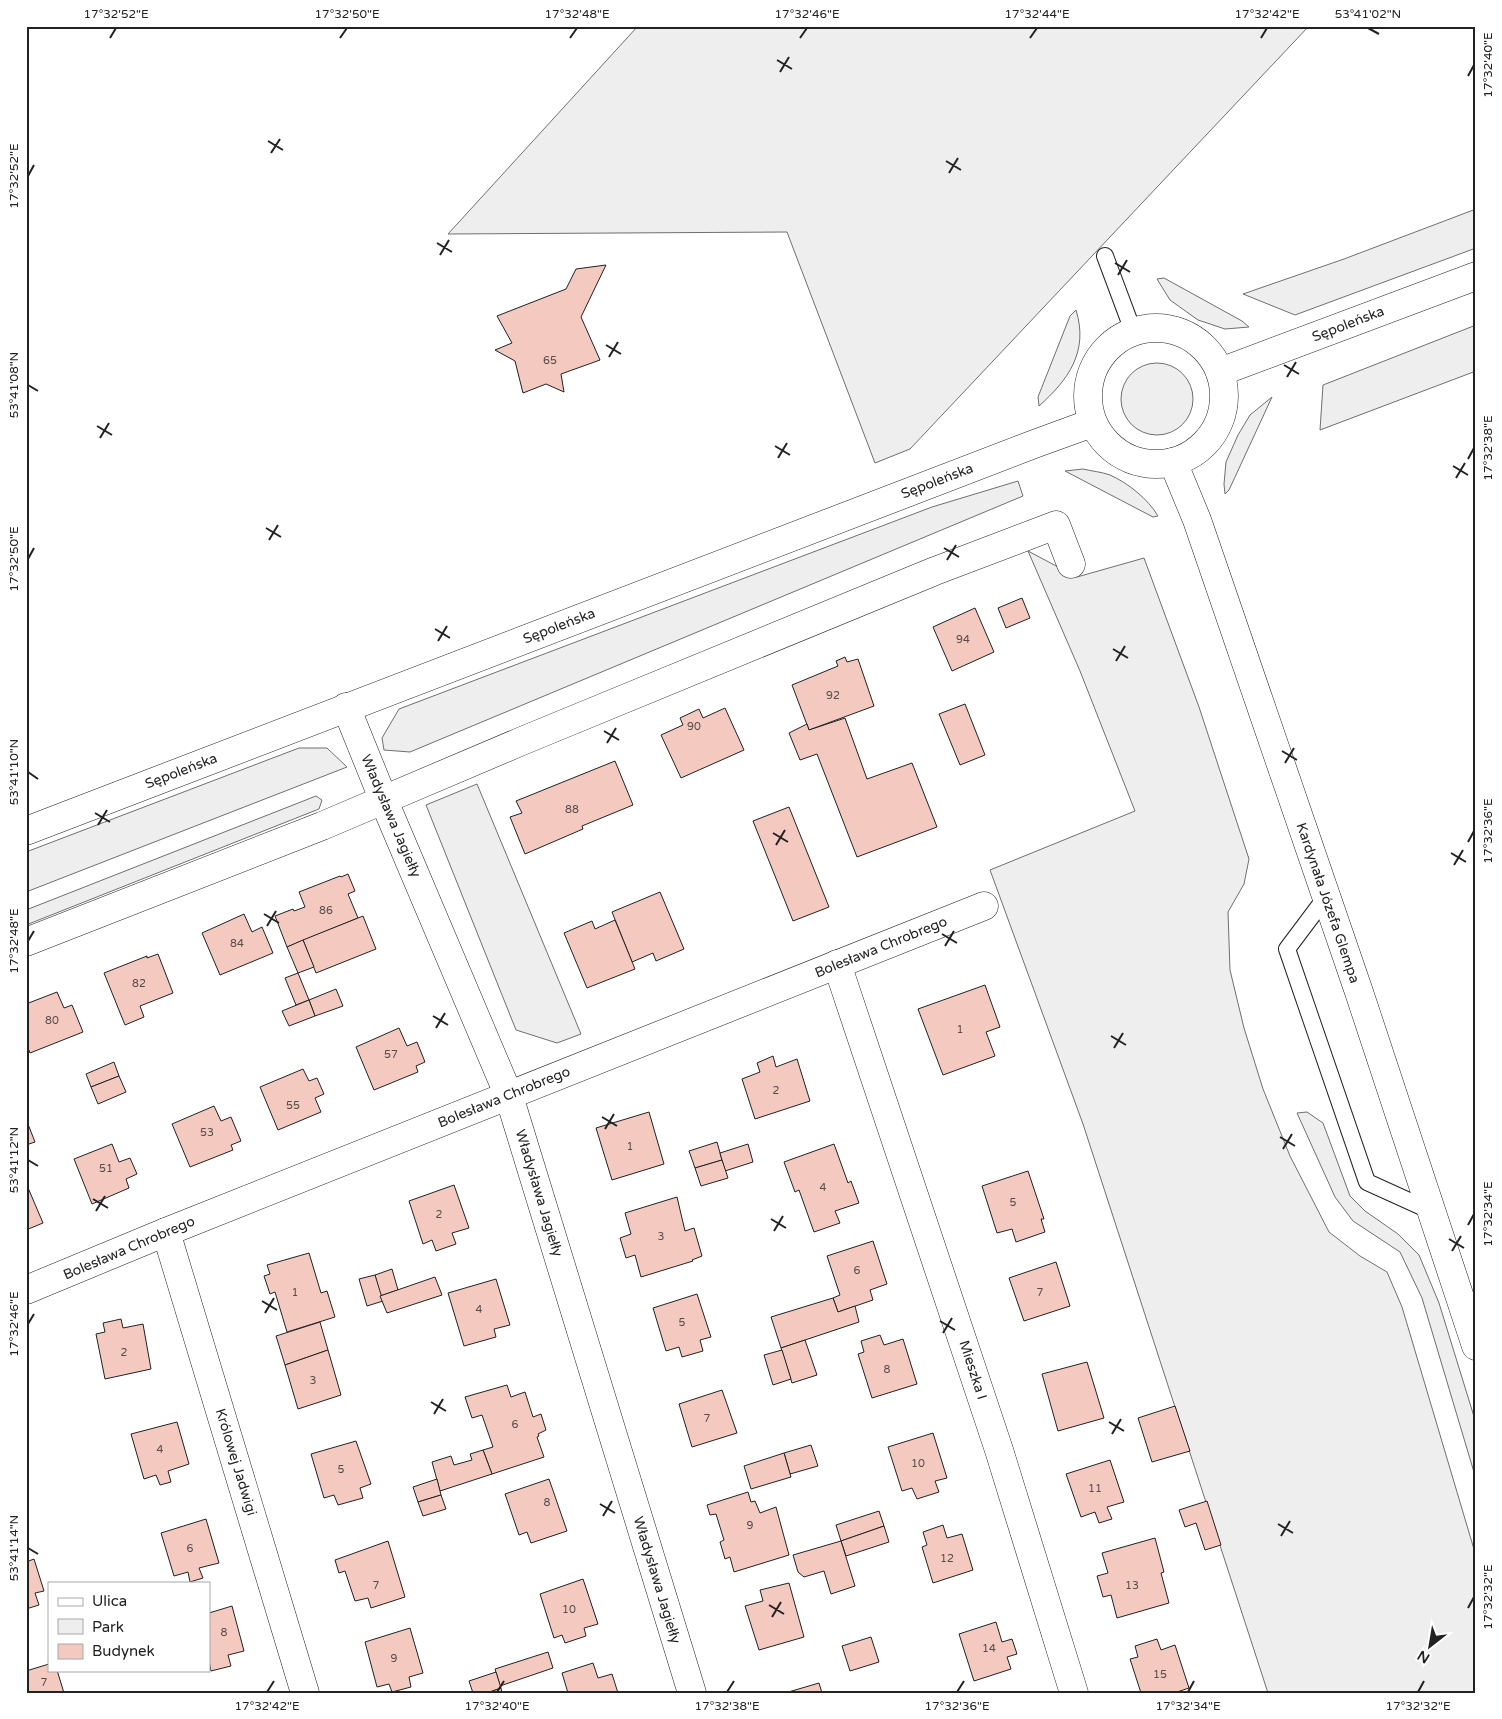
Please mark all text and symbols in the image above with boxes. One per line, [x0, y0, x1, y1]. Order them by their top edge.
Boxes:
text: 17°32'52"E [83, 7, 149, 21]
text: 17°32'50"E [314, 7, 380, 21]
text: 17°32'48"E [544, 7, 610, 21]
text: 17°32'46"E [774, 7, 840, 21]
text: 17°32'44"E [1004, 7, 1070, 21]
text: 17°32'42"E [1234, 7, 1300, 21]
text: 53°41'02"N [1335, 7, 1401, 21]
text: 17°32'40"E [1481, 32, 1495, 98]
text: 17°32'52"E [7, 143, 21, 209]
street label: Sępoleńska [1310, 302, 1386, 346]
text: 53°41'08"N [7, 352, 21, 418]
house number: 65 [543, 354, 557, 367]
text: 17°32'38"E [1481, 415, 1495, 481]
street label: Sępoleńska [899, 459, 975, 503]
text: 17°32'50"E [7, 526, 21, 592]
street label: Sępoleńska [521, 604, 597, 648]
house number: 94 [956, 633, 970, 646]
house number: 92 [826, 689, 840, 702]
house number: 90 [687, 720, 701, 733]
text: 53°41'10"N [7, 739, 21, 805]
street label: Sępoleńska [143, 749, 219, 793]
street label: Władysława Jagiełły [357, 752, 425, 881]
text: 17°32'36"E [1481, 798, 1495, 864]
house number: 88 [565, 803, 579, 816]
street label: Kardynała Józefa Glempa [1293, 821, 1363, 985]
house number: 86 [319, 904, 333, 917]
text: 17°32'48"E [7, 908, 21, 974]
street label: Bolesława Chrobrego [812, 913, 950, 981]
house number: 84 [230, 937, 244, 950]
house number: 82 [132, 977, 146, 990]
house number: 80 [45, 1014, 59, 1027]
house number: 1 [957, 1023, 963, 1036]
house number: 57 [384, 1048, 398, 1061]
street label: Bolesława Chrobrego [435, 1063, 573, 1131]
house number: 2 [773, 1084, 780, 1097]
house number: 55 [286, 1099, 300, 1112]
house number: 53 [200, 1126, 214, 1139]
text: 53°41'12"N [7, 1127, 21, 1193]
street label: Władysława Jagiełły [512, 1127, 567, 1259]
house number: 1 [627, 1140, 633, 1153]
house number: 51 [99, 1162, 113, 1175]
house number: 4 [820, 1181, 827, 1194]
text: 17°32'34"E [1481, 1181, 1495, 1247]
house number: 5 [1010, 1196, 1017, 1209]
house number: 2 [436, 1208, 443, 1221]
street label: Bolesława Chrobrego [61, 1213, 197, 1283]
house number: 3 [658, 1230, 665, 1243]
house number: 6 [854, 1264, 861, 1277]
house number: 1 [292, 1286, 298, 1299]
house number: 7 [1037, 1286, 1044, 1299]
text: 17°32'46"E [7, 1291, 21, 1357]
house number: 4 [476, 1303, 483, 1316]
house number: 5 [679, 1316, 686, 1329]
street label: Mieszka I [955, 1338, 991, 1402]
house number: 2 [121, 1346, 128, 1359]
house number: 8 [884, 1363, 891, 1376]
house number: 3 [310, 1374, 317, 1387]
street label: Królowej Jadwigi [212, 1406, 260, 1518]
house number: 7 [704, 1412, 711, 1425]
house number: 6 [512, 1418, 519, 1431]
house number: 4 [157, 1443, 164, 1456]
house number: 10 [911, 1457, 925, 1470]
house number: 5 [338, 1463, 345, 1476]
house number: 11 [1088, 1482, 1102, 1495]
house number: 8 [544, 1496, 551, 1509]
street label: Władysława Jagiełły [630, 1514, 685, 1646]
text: 53°41'14"N [7, 1515, 21, 1581]
house number: 9 [747, 1519, 754, 1532]
house number: 6 [187, 1542, 194, 1555]
house number: 12 [940, 1552, 954, 1565]
text: 17°32'32"E [1481, 1564, 1495, 1630]
house number: 7 [373, 1579, 380, 1592]
house number: 13 [1125, 1579, 1139, 1592]
legend [48, 1582, 210, 1672]
text: Ulica [92, 1592, 127, 1610]
house number: 10 [562, 1603, 576, 1616]
text: Park [92, 1618, 124, 1636]
north arrow [1404, 1622, 1454, 1672]
house number: 8 [221, 1626, 228, 1639]
text: Budynek [92, 1642, 155, 1660]
house number: 14 [982, 1642, 996, 1655]
text: N [1414, 1647, 1433, 1667]
house number: 9 [391, 1652, 398, 1665]
house number: 15 [1153, 1668, 1167, 1681]
house number: 7 [41, 1676, 48, 1689]
text: 17°32'42"E [234, 1699, 300, 1713]
text: 17°32'40"E [464, 1699, 530, 1713]
text: 17°32'38"E [694, 1699, 760, 1713]
text: 17°32'36"E [924, 1699, 990, 1713]
text: 17°32'34"E [1155, 1699, 1221, 1713]
text: 17°32'32"E [1385, 1699, 1451, 1713]

